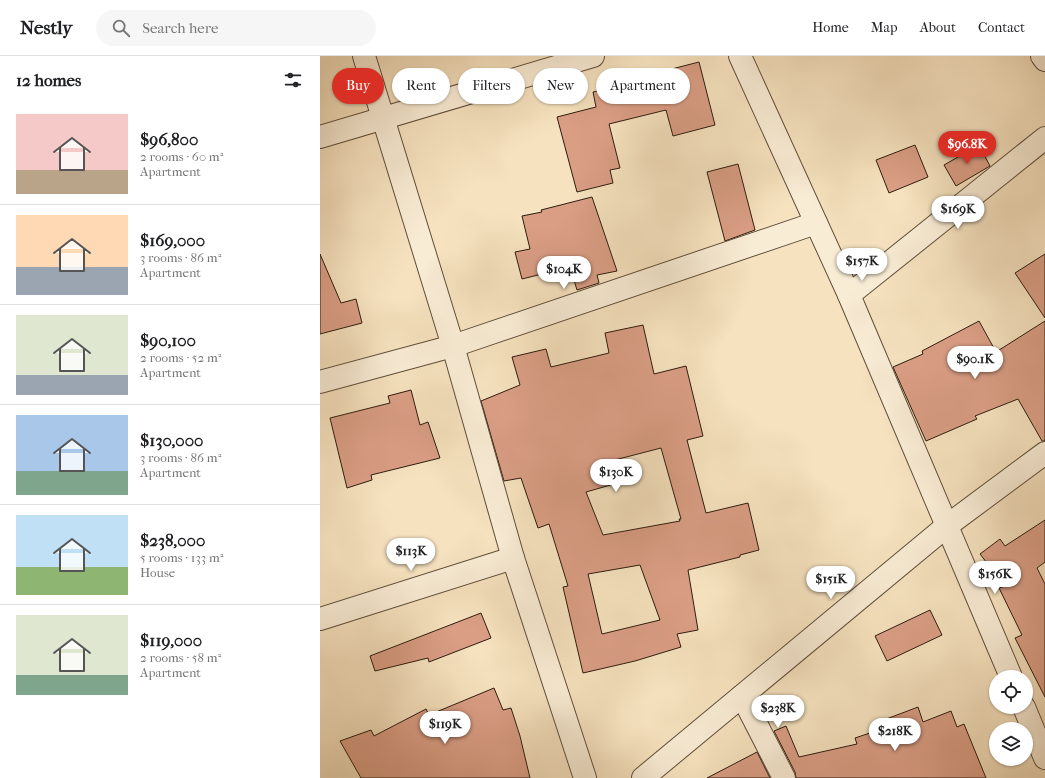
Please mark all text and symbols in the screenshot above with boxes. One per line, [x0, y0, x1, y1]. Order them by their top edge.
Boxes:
search box [96, 10, 376, 46]
text: Nestly [20, 17, 72, 39]
icon: search [110, 17, 132, 39]
text: Search here [142, 19, 218, 37]
text: Home [812, 19, 849, 36]
text: Map [871, 19, 898, 36]
text: About [920, 19, 956, 36]
text: Contact [978, 19, 1025, 36]
chip: Buy [332, 68, 384, 104]
chip: Rent [392, 68, 450, 104]
chip: Filters [458, 68, 525, 104]
chip: New [533, 68, 588, 104]
chip: Apartment [596, 68, 690, 104]
icon: filters [282, 69, 304, 91]
text: 12 homes [16, 70, 81, 90]
text: $96,800 [140, 129, 198, 149]
icon: home [48, 130, 96, 178]
pin: $96.8K [934, 131, 1000, 165]
text: $96.8K [947, 136, 987, 151]
text: 2 rooms · 60 m² [140, 149, 223, 164]
text: Apartment [140, 164, 201, 179]
pin: $169K [930, 196, 986, 230]
text: $169K [940, 201, 976, 216]
text: $169,000 [140, 230, 205, 250]
icon: home [48, 231, 96, 279]
pin: $157K [834, 248, 890, 282]
text: 3 rooms · 86 m² [140, 250, 221, 265]
text: $157K [845, 253, 879, 268]
pin: $104K [536, 256, 592, 290]
text: $104K [546, 261, 582, 276]
text: Apartment [140, 265, 201, 280]
text: $90,100 [140, 330, 196, 350]
icon: home [48, 331, 96, 379]
pin: $90.1K [942, 346, 1008, 380]
text: 2 rooms · 52 m² [140, 350, 221, 365]
text: $90.1K [956, 351, 994, 366]
text: Apartment [140, 365, 201, 380]
text: $130,000 [140, 430, 203, 450]
icon: home [48, 431, 96, 479]
text: 3 rooms · 86 m² [140, 450, 221, 465]
pin: $130K [588, 459, 644, 493]
text: $130K [599, 464, 633, 479]
text: Apartment [140, 465, 201, 480]
text: $238,000 [140, 530, 205, 550]
icon: home [48, 531, 96, 579]
pin: $113K [383, 538, 439, 572]
text: $113K [395, 543, 427, 558]
text: 5 rooms · 133 m² [140, 550, 223, 565]
pin: $156K [967, 561, 1023, 595]
text: House [140, 565, 175, 580]
pin: $151K [803, 566, 859, 600]
text: $156K [978, 566, 1012, 581]
text: $151K [815, 571, 847, 586]
text: $119,000 [140, 630, 202, 650]
icon: home [48, 631, 96, 679]
text: 2 rooms · 58 m² [140, 650, 221, 665]
text: Apartment [140, 665, 201, 680]
map controls [989, 670, 1033, 766]
button: locate [989, 670, 1033, 714]
pin: $238K [750, 695, 806, 729]
text: $238K [760, 700, 796, 715]
pin: $119K [417, 711, 473, 745]
text: $119K [429, 716, 461, 731]
pin: $218K [867, 718, 923, 752]
button: layers [989, 722, 1033, 766]
text: $218K [878, 723, 912, 738]

